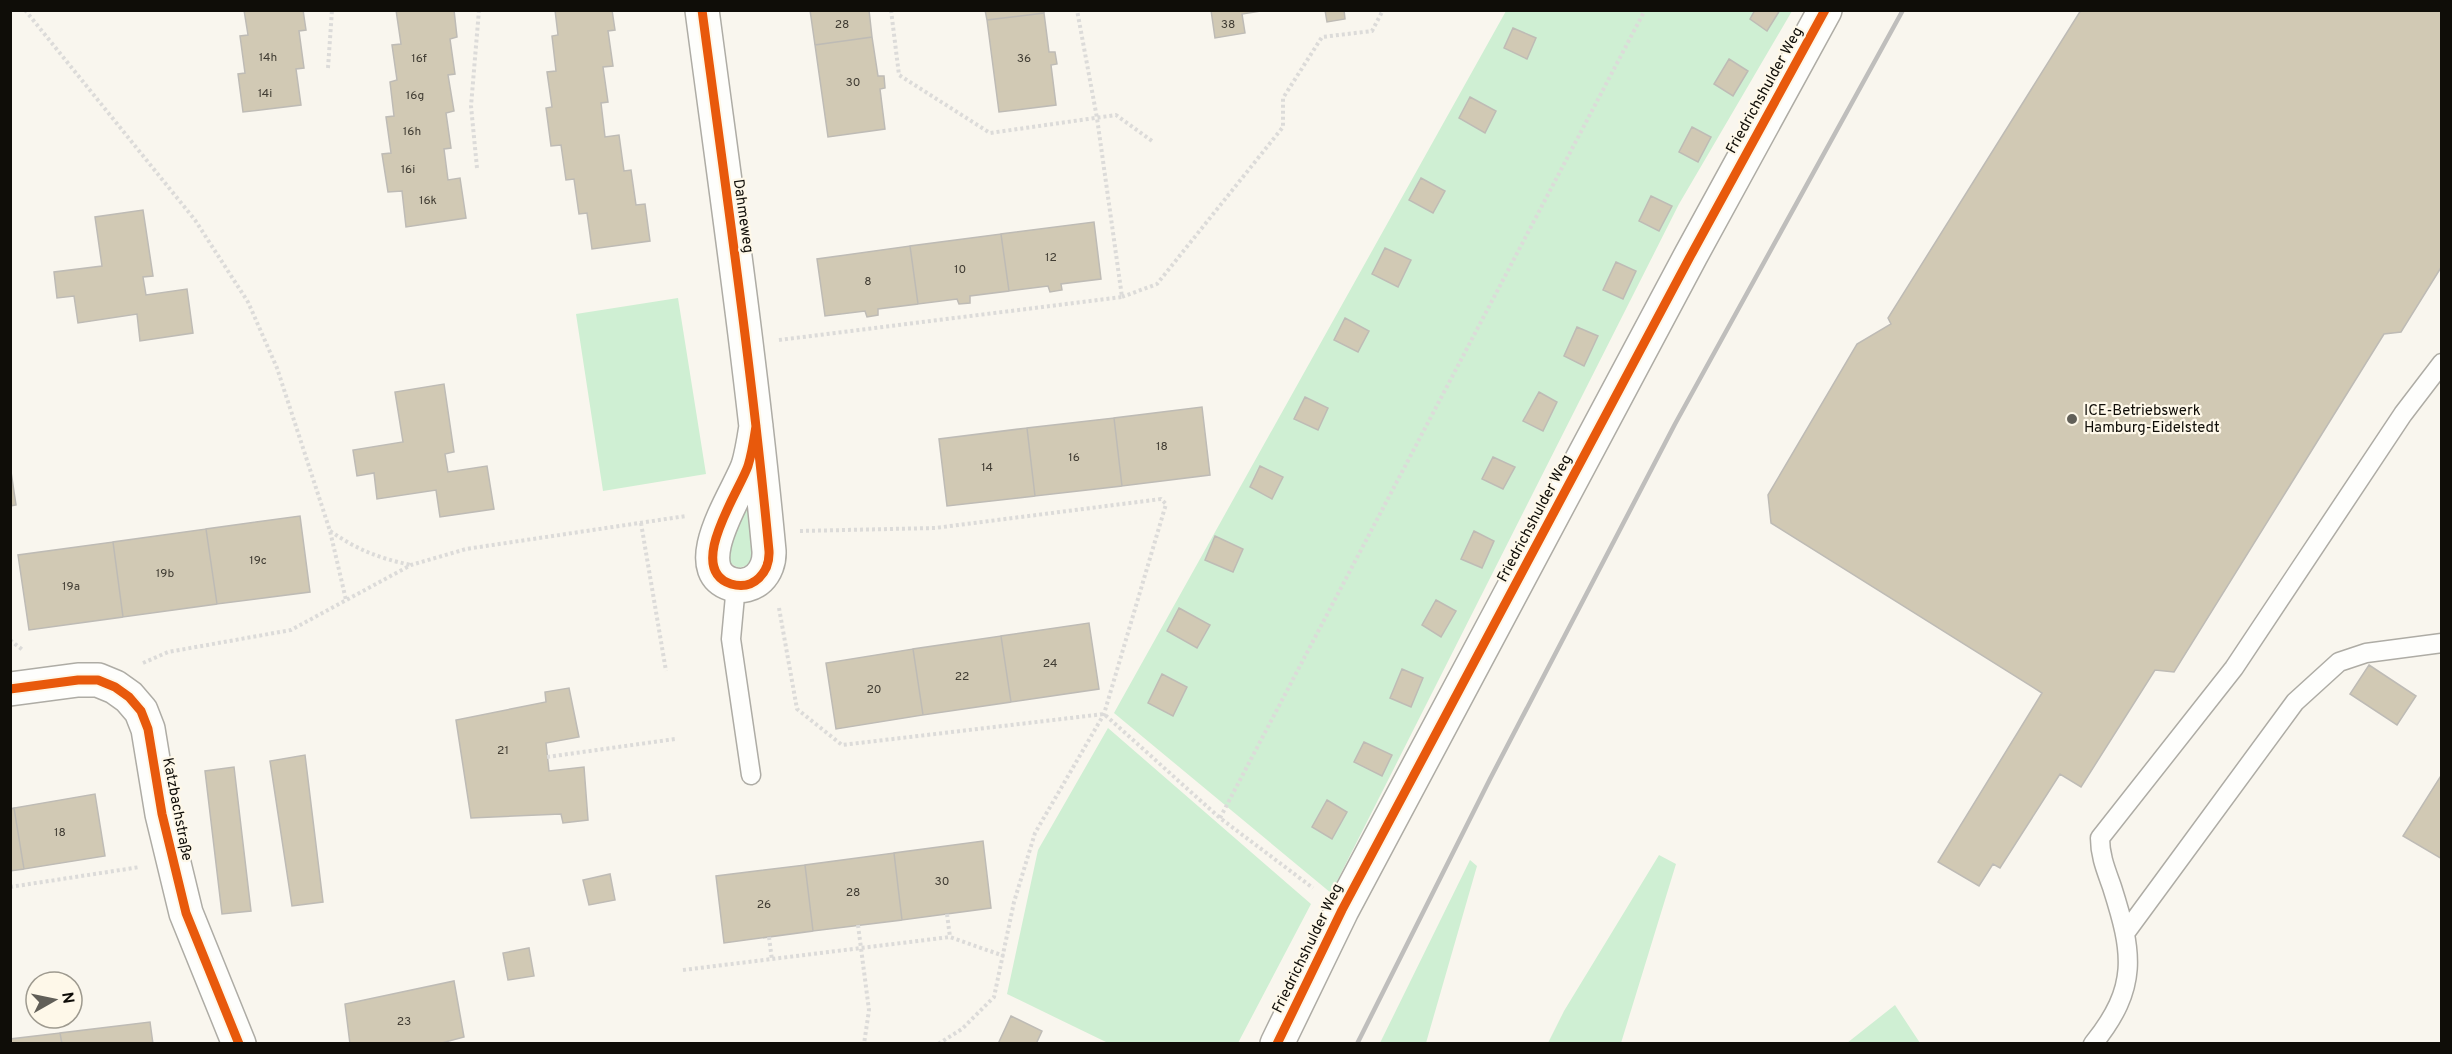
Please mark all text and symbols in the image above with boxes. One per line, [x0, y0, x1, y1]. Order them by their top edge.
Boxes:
house number: 28 [835, 17, 849, 33]
house number: 38 [1221, 17, 1235, 33]
street label: Friedrichshulder Weg [1723, 24, 1808, 157]
house number: 14h [259, 50, 277, 66]
house number: 16f [411, 51, 427, 67]
house number: 36 [1017, 51, 1031, 67]
house number: 30 [846, 75, 860, 91]
house number: 14i [258, 86, 272, 102]
house number: 16g [406, 88, 424, 104]
house number: 16h [403, 124, 421, 140]
house number: 16i [401, 162, 415, 178]
street label: Dahmeweg [728, 178, 757, 255]
house number: 16k [419, 193, 437, 209]
house number: 12 [1045, 250, 1057, 266]
house number: 10 [954, 262, 966, 278]
house number: 8 [864, 274, 872, 290]
place label: ICE-Betriebswerk Hamburg-Eidelstedt [2084, 402, 2220, 438]
marker: ICE-Betriebswerk Hamburg-Eidelstedt [2065, 412, 2079, 426]
house number: 18 [1156, 439, 1168, 455]
house number: 16 [1068, 450, 1080, 466]
street label: Friedrichshulder Weg [1494, 452, 1577, 586]
house number: 14 [981, 460, 993, 476]
house number: 19c [249, 553, 267, 569]
house number: 19b [156, 566, 174, 582]
house number: 19a [62, 579, 80, 595]
house number: 24 [1043, 656, 1057, 672]
house number: 22 [955, 669, 969, 685]
house number: 20 [866, 682, 882, 698]
house number: 21 [497, 743, 509, 759]
street label: Katzbachstraße [157, 756, 196, 863]
house number: 18 [54, 825, 66, 841]
house number: 30 [935, 874, 949, 890]
street label: Friedrichshulder Weg [1269, 881, 1348, 1017]
house number: 28 [846, 885, 860, 901]
house number: 26 [757, 897, 771, 913]
north arrow [24, 970, 84, 1030]
text: N [56, 991, 78, 1005]
house number: 23 [397, 1014, 411, 1030]

